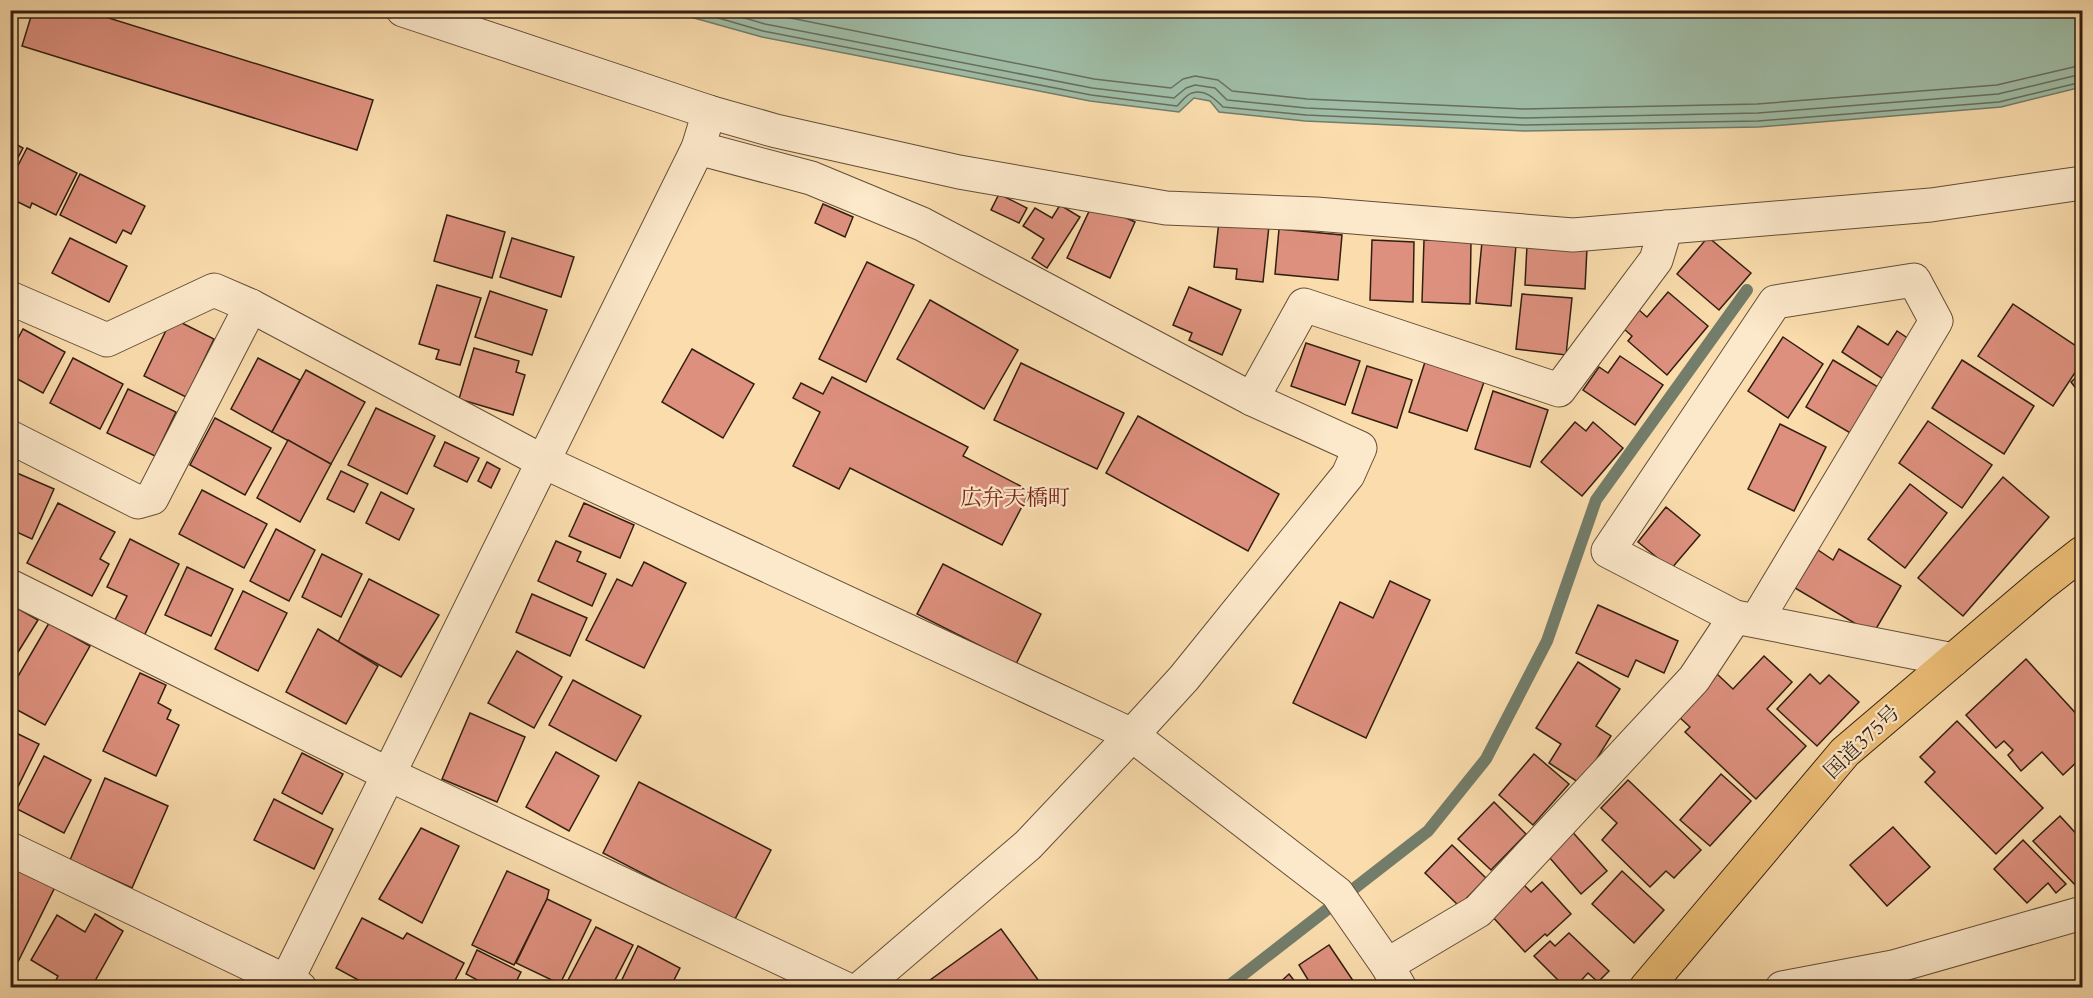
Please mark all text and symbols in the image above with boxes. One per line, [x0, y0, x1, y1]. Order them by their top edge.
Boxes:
district label: 広弁天橋町 [960, 483, 1070, 513]
street label: 国道375号 [1818, 698, 1906, 786]

